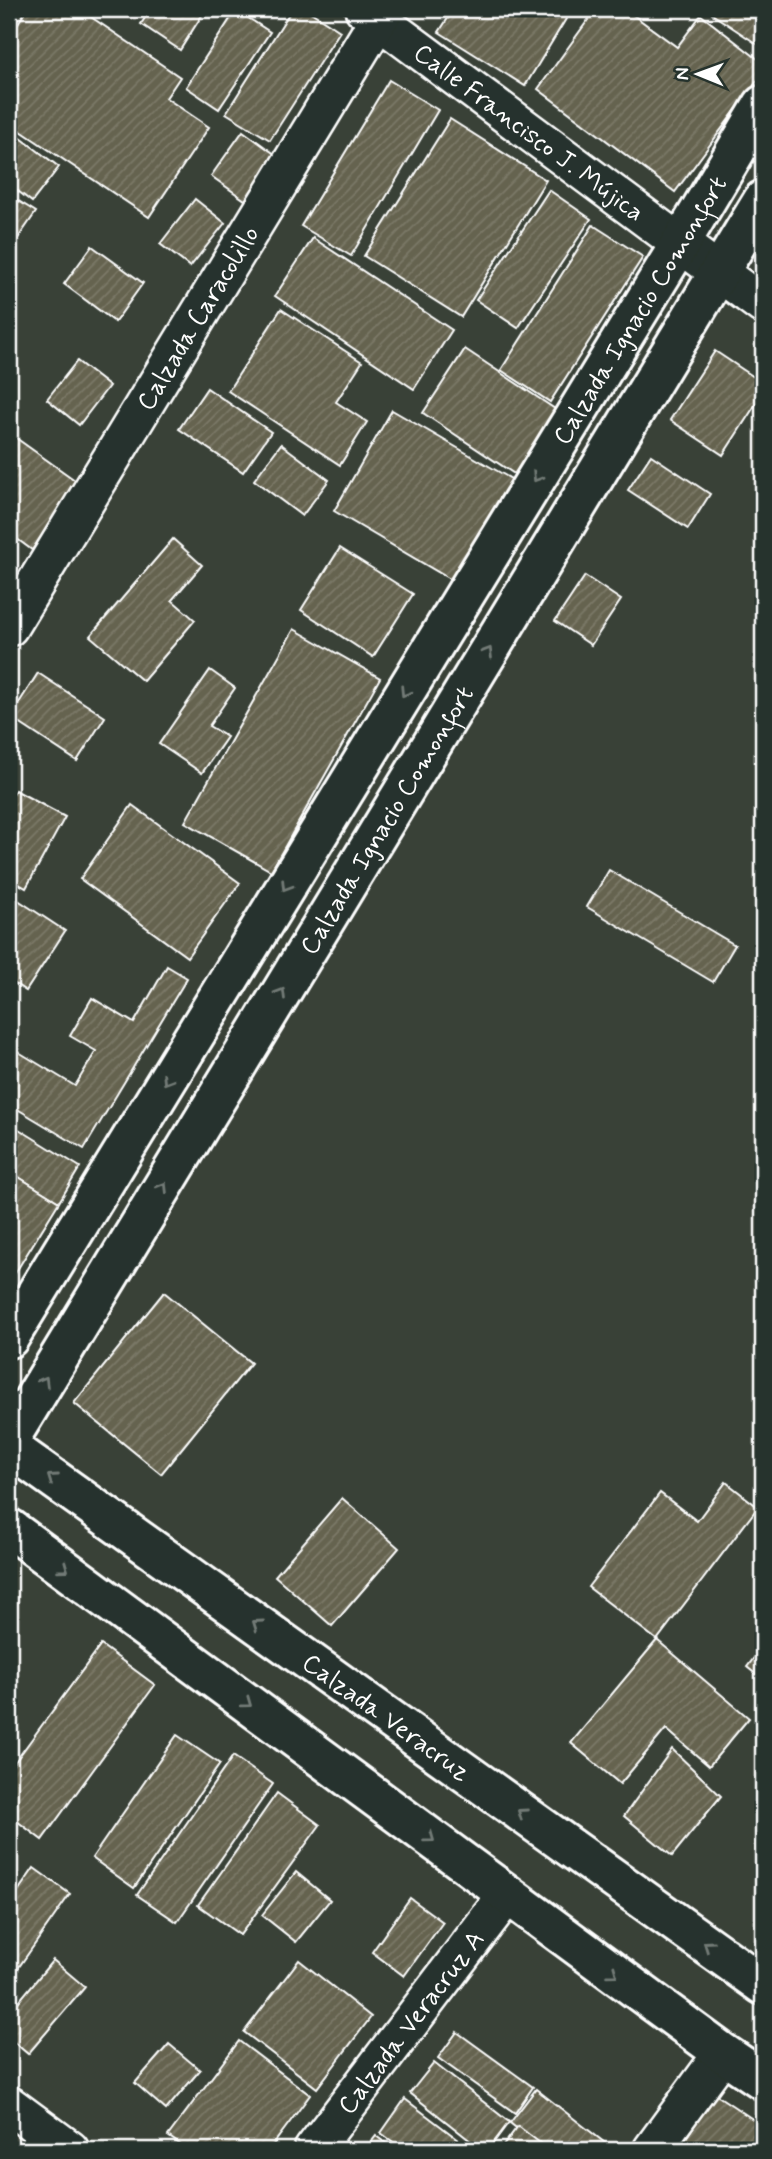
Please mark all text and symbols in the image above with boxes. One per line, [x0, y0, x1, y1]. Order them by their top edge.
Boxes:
street label: Calle Francisco J. Mújica [406, 36, 651, 230]
north arrow [664, 38, 734, 108]
text: N [670, 67, 695, 80]
street label: Calzada Ignacio Comonfort [546, 170, 736, 452]
street label: Calzada Caracolillo [130, 220, 268, 418]
one-way arrow [533, 470, 546, 483]
one-way arrow [480, 647, 493, 660]
street label: Calzada Ignacio Comonfort [293, 680, 483, 962]
one-way arrow [401, 684, 414, 697]
one-way arrow [282, 878, 295, 891]
one-way arrow [273, 987, 286, 1000]
one-way arrow [163, 1072, 176, 1085]
one-way arrow [154, 1182, 167, 1195]
one-way arrow [36, 1376, 49, 1389]
one-way arrow [47, 1474, 60, 1486]
one-way arrow [56, 1560, 69, 1573]
one-way arrow [252, 1620, 265, 1633]
street label: Calzada Veracruz [295, 1646, 476, 1790]
one-way arrow [239, 1695, 252, 1708]
one-way arrow [517, 1809, 530, 1821]
one-way arrow [422, 1830, 435, 1843]
street label: Calzada Veracruz A [331, 1924, 493, 2122]
one-way arrow [703, 1941, 716, 1953]
one-way arrow [606, 1965, 618, 1977]

